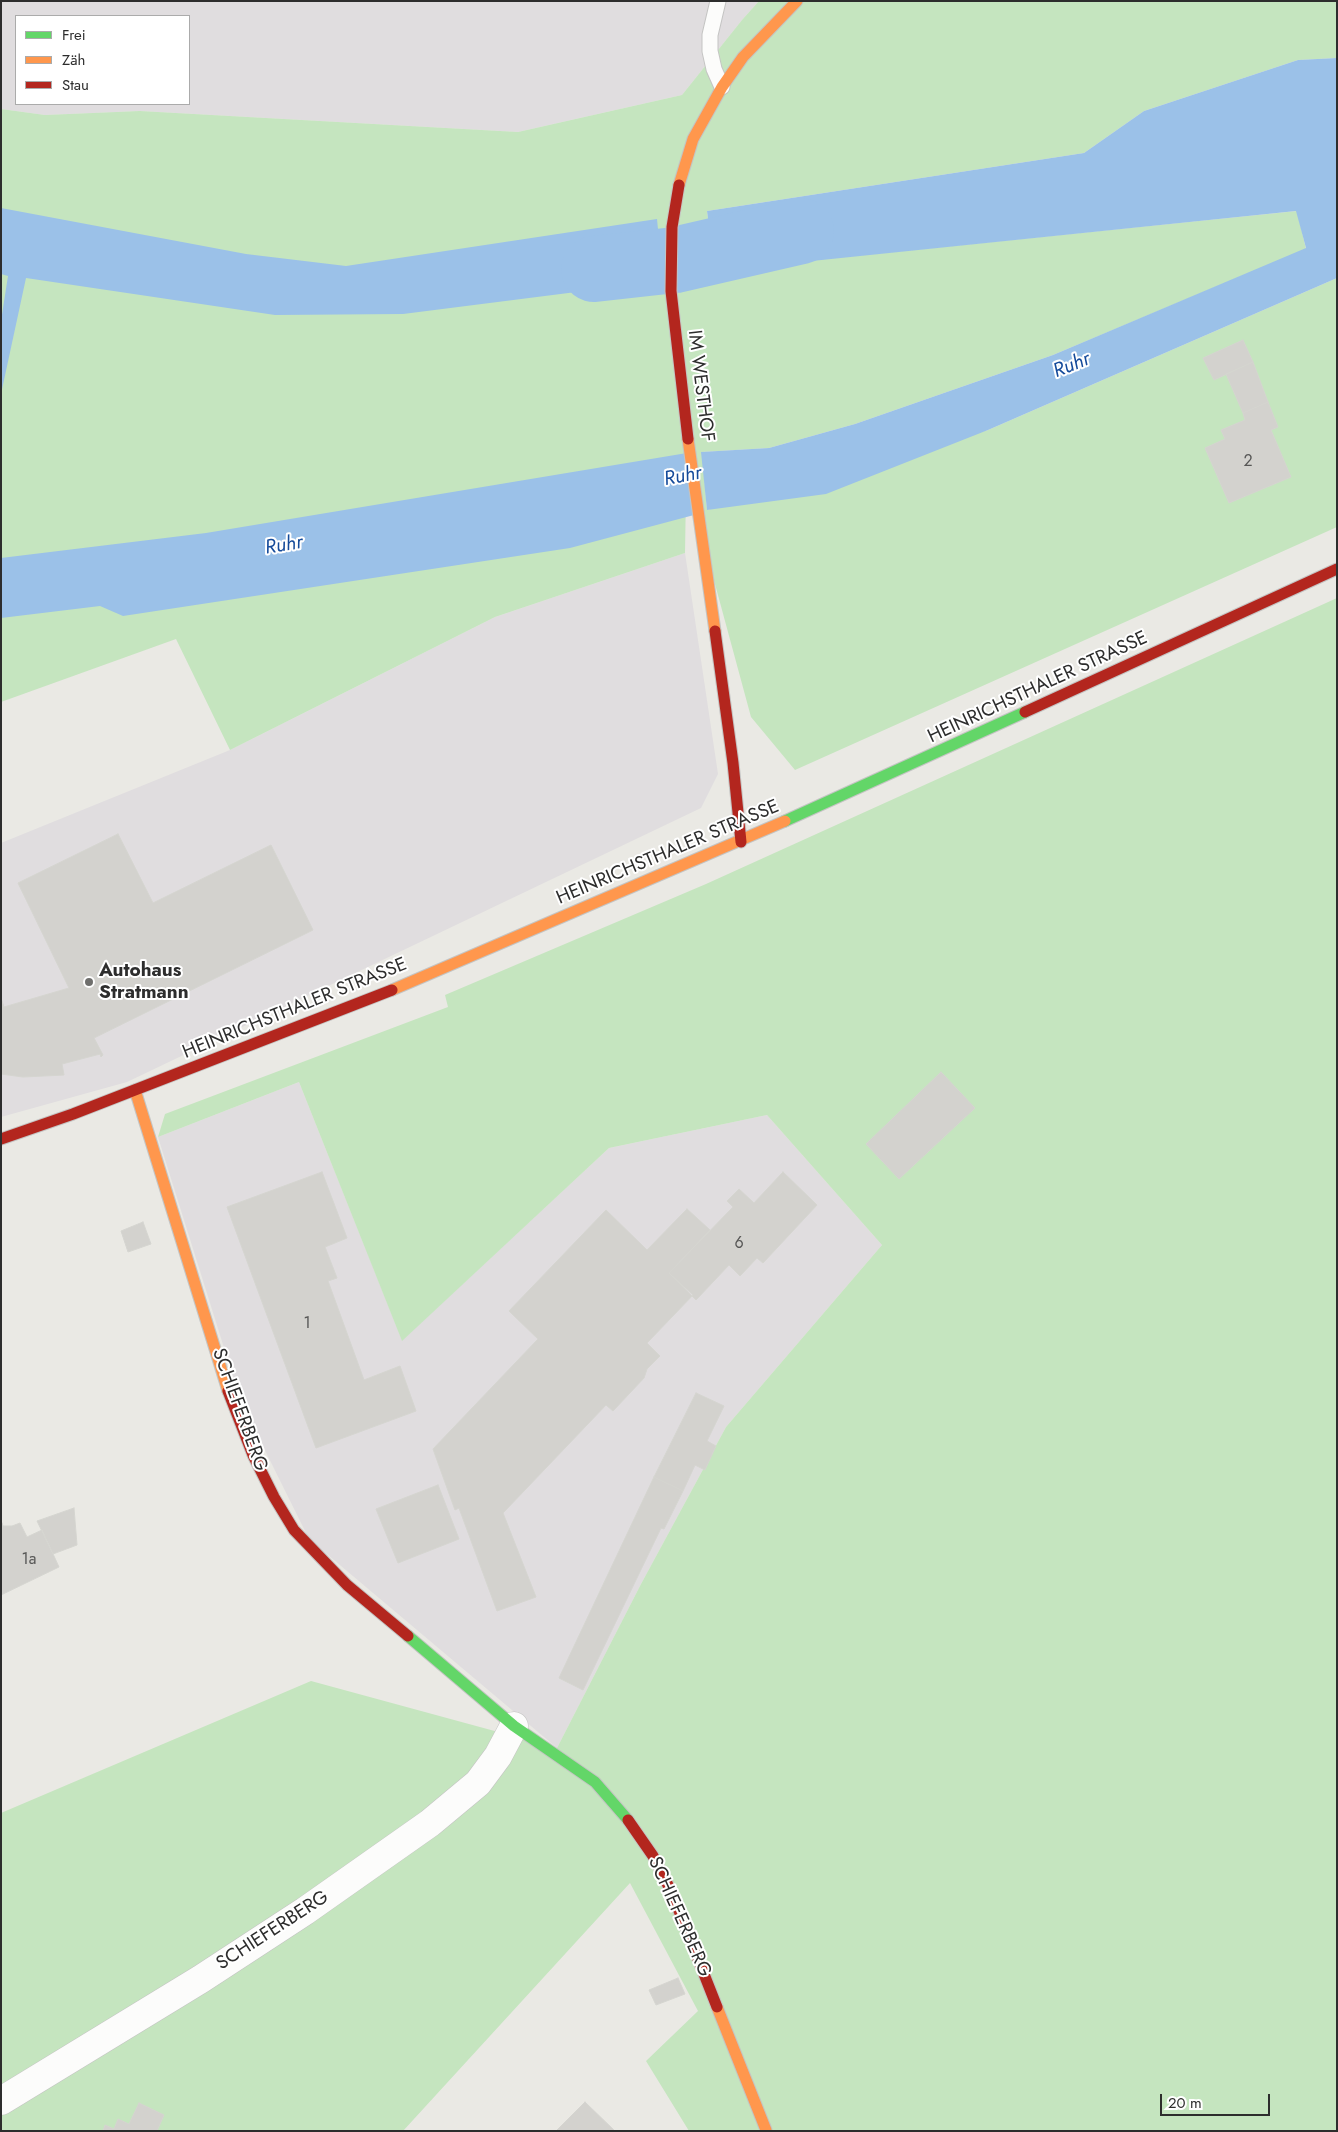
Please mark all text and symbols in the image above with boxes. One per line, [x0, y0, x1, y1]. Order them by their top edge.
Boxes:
legend [15, 15, 190, 105]
text: Frei [62, 24, 86, 46]
text: Zäh [62, 49, 85, 71]
text: Stau [62, 74, 89, 96]
street label: IM WESTHOF [682, 329, 718, 443]
water label: Ruhr [1050, 348, 1094, 384]
house number: 2 [1243, 452, 1253, 472]
water label: Ruhr [662, 462, 704, 492]
water label: Ruhr [263, 531, 305, 561]
street label: HEINRICHSTHALER STRASSE [925, 627, 1151, 749]
street label: HEINRICHSTHALER STRASSE [553, 796, 783, 910]
street label: HEINRICHSTHALER STRASSE [180, 954, 410, 1064]
place label: Autohaus Stratmann [99, 960, 189, 1004]
marker: Autohaus Stratmann [83, 976, 95, 988]
house number: 6 [734, 1234, 744, 1254]
house number: 1 [303, 1314, 311, 1334]
street label: SCHIEFERBERG [206, 1345, 272, 1475]
house number: 1a [22, 1550, 36, 1570]
street label: SCHIEFERBERG [642, 1853, 716, 1981]
street label: SCHIEFERBERG [213, 1886, 333, 1976]
scale bar [1163, 2084, 1273, 2116]
text: 20 m [1168, 2092, 1202, 2114]

